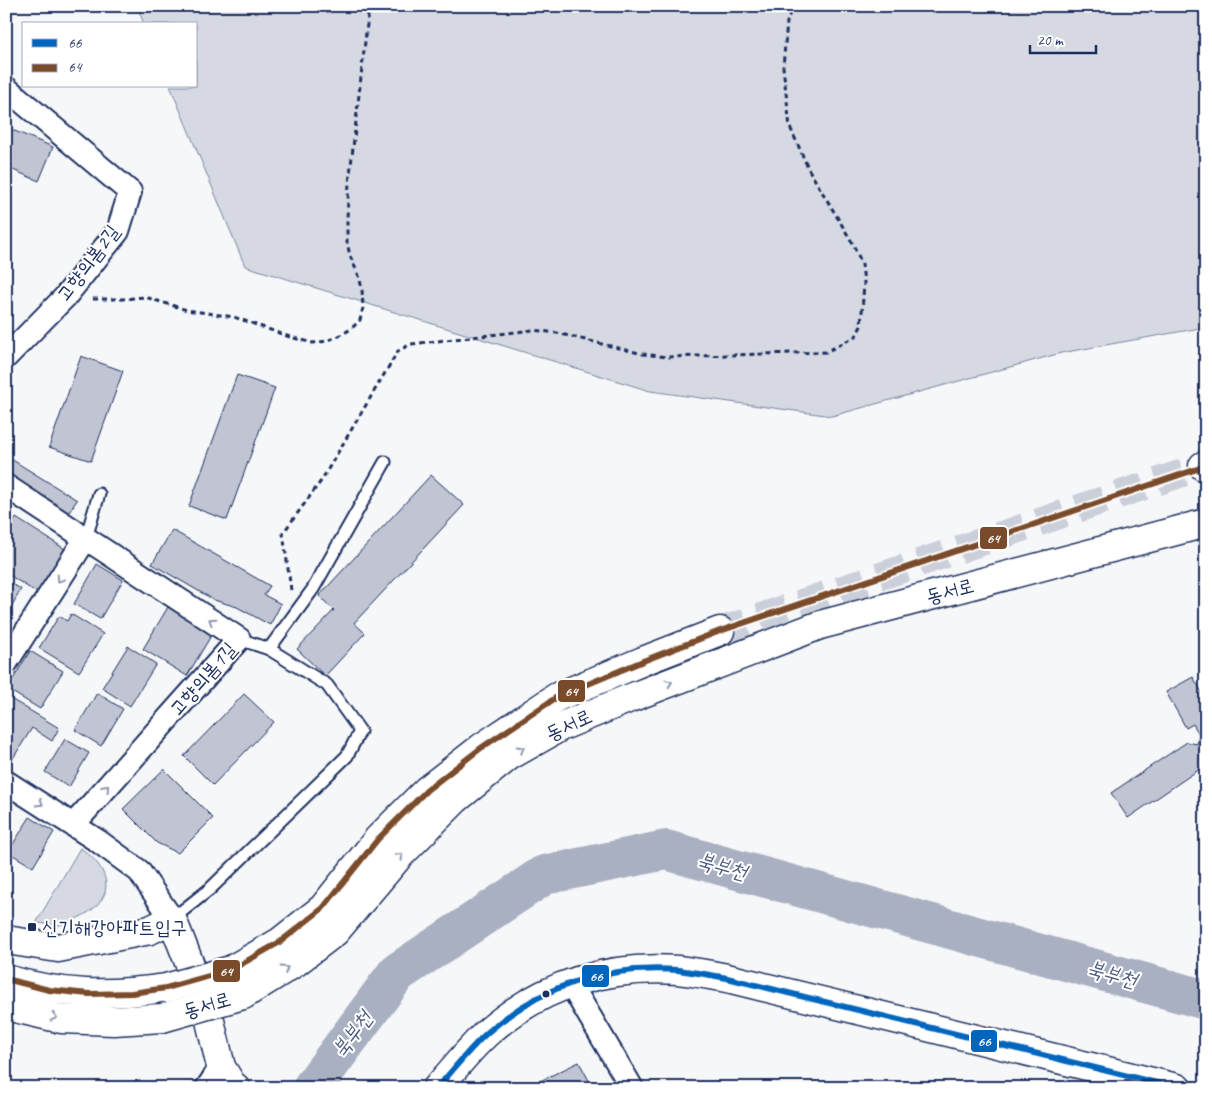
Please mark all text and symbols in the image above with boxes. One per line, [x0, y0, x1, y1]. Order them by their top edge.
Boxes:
legend [22, 22, 198, 88]
scale bar [1030, 22, 1096, 54]
text: 20 m [1037, 31, 1064, 50]
text: 66 [68, 34, 83, 53]
text: 64 [68, 58, 83, 77]
street label: 고향의봄2길 [51, 220, 125, 306]
line badge: 64 [979, 526, 1008, 550]
text: 64 [987, 530, 1001, 547]
street label: 동서로 [923, 573, 977, 609]
one-way arrow [57, 574, 66, 583]
one-way arrow [208, 618, 217, 627]
street label: 고향의봄1길 [164, 637, 242, 721]
one-way arrow [664, 678, 673, 689]
line badge: 64 [557, 679, 586, 703]
text: 64 [565, 683, 579, 700]
street label: 동서로 [542, 703, 596, 747]
one-way arrow [516, 745, 525, 755]
one-way arrow [100, 784, 109, 793]
one-way arrow [34, 797, 44, 806]
water label: 북부천 [694, 847, 752, 886]
one-way arrow [394, 852, 403, 861]
place label: 신기해강아파트입구 [42, 915, 187, 940]
marker: 신기해강아파트입구 [26, 921, 38, 933]
water label: 북부천 [1084, 955, 1142, 994]
line badge: 64 [212, 959, 241, 983]
text: 64 [220, 963, 234, 980]
line badge: 66 [581, 964, 610, 988]
one-way arrow [279, 966, 288, 975]
text: 66 [589, 968, 604, 985]
street label: 동서로 [180, 986, 234, 1024]
unlabelled marker [541, 989, 551, 999]
water label: 북부천 [326, 1004, 379, 1062]
one-way arrow [49, 1011, 58, 1022]
line badge: 66 [970, 1029, 998, 1053]
text: 66 [977, 1033, 992, 1050]

